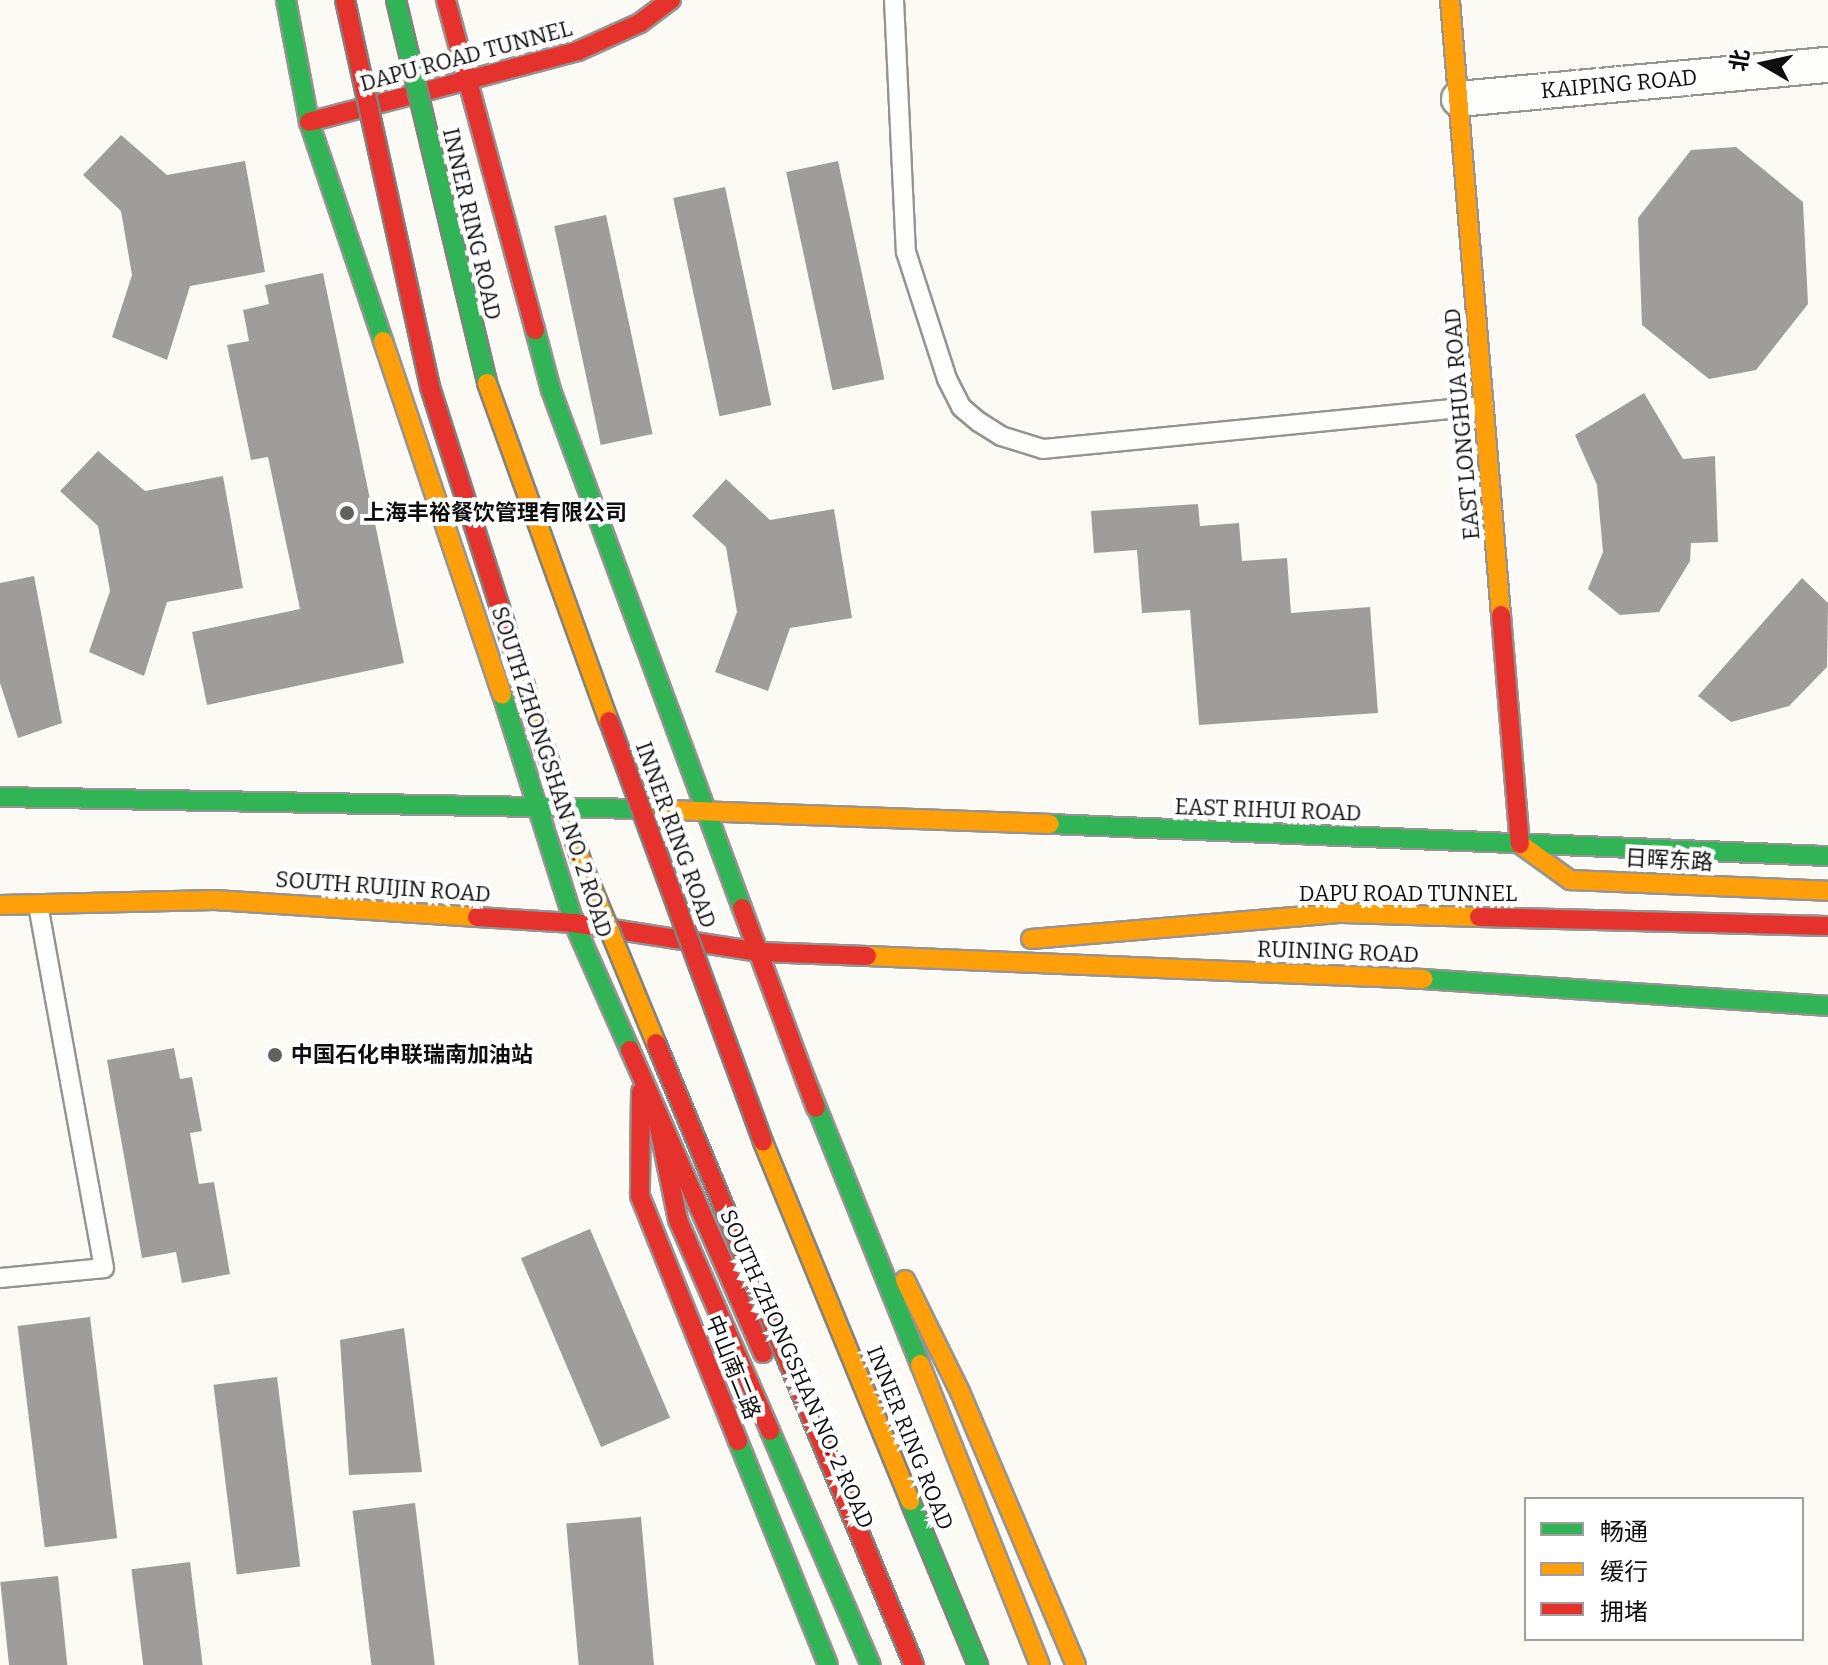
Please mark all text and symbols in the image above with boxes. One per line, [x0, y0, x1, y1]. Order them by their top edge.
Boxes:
street label: DAPU ROAD TUNNEL [357, 15, 575, 97]
north arrow [1724, 24, 1804, 104]
text: 北 [1725, 47, 1755, 73]
street label: KAIPING ROAD [1540, 64, 1698, 104]
street label: INNER RING ROAD [437, 126, 507, 322]
street label: EAST LONGHUA ROAD [1439, 307, 1485, 541]
place label: 上海丰裕餐饮管理有限公司 [363, 500, 627, 526]
marker: 上海丰裕餐饮管理有限公司 [338, 504, 356, 522]
street label: SOUTH ZHONGSHAN NO. 2 ROAD [486, 603, 618, 941]
street label: INNER RING ROAD [630, 738, 722, 932]
street label: EAST RIHUI ROAD [1174, 794, 1362, 826]
street label: 日晖东路 [1624, 845, 1714, 875]
street label: SOUTH RUIJIN ROAD [274, 866, 492, 908]
street label: DAPU ROAD TUNNEL [1299, 881, 1517, 907]
street label: RUINING ROAD [1257, 936, 1419, 968]
place label: 中国石化申联瑞南加油站 [291, 1042, 533, 1068]
marker: 中国石化申联瑞南加油站 [266, 1046, 284, 1064]
street label: SOUTH ZHONGSHAN NO. 2 ROAD [714, 1205, 880, 1533]
street label: 中山南二路 [700, 1311, 766, 1423]
street label: INNER RING ROAD [861, 1342, 959, 1534]
legend [1524, 1497, 1804, 1641]
text: 畅通 [1600, 1518, 1648, 1546]
text: 缓行 [1600, 1558, 1648, 1586]
text: 拥堵 [1600, 1598, 1648, 1626]

